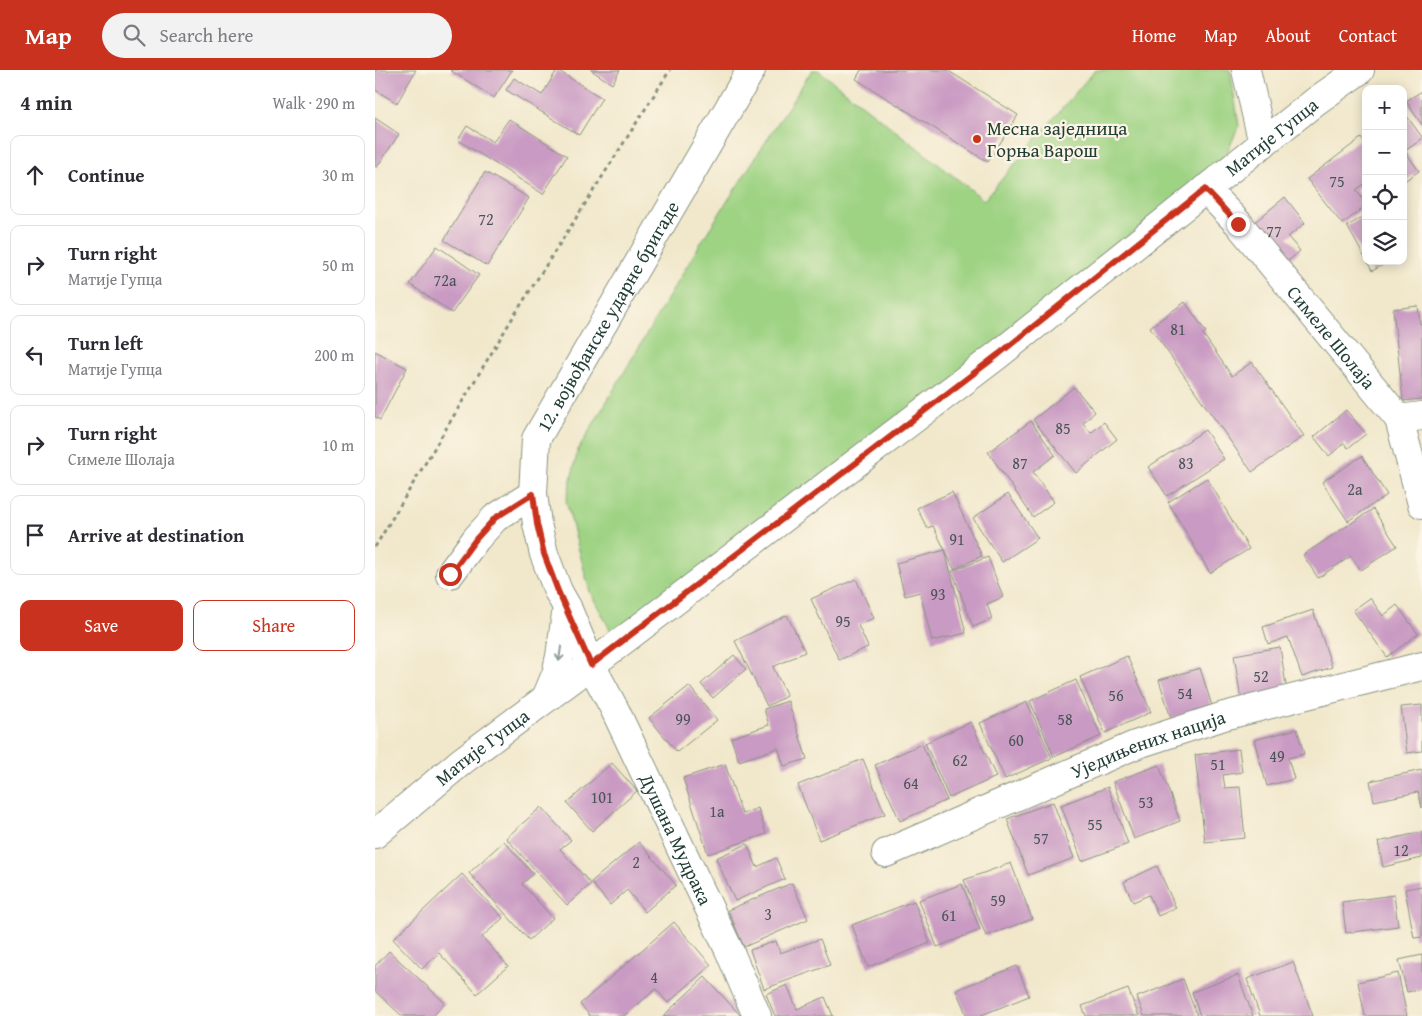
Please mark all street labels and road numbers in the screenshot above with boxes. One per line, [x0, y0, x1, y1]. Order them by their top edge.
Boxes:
street label: Матије Гупца [1219, 91, 1324, 182]
street label: 12. војвођанске ударне бригаде [529, 195, 686, 437]
street label: Симеле Шолаја [1281, 279, 1383, 395]
street label: Матије Гупца [429, 702, 535, 792]
street label: Уједињених нација [1066, 703, 1229, 785]
street label: Душана Мудрака [633, 768, 720, 910]

